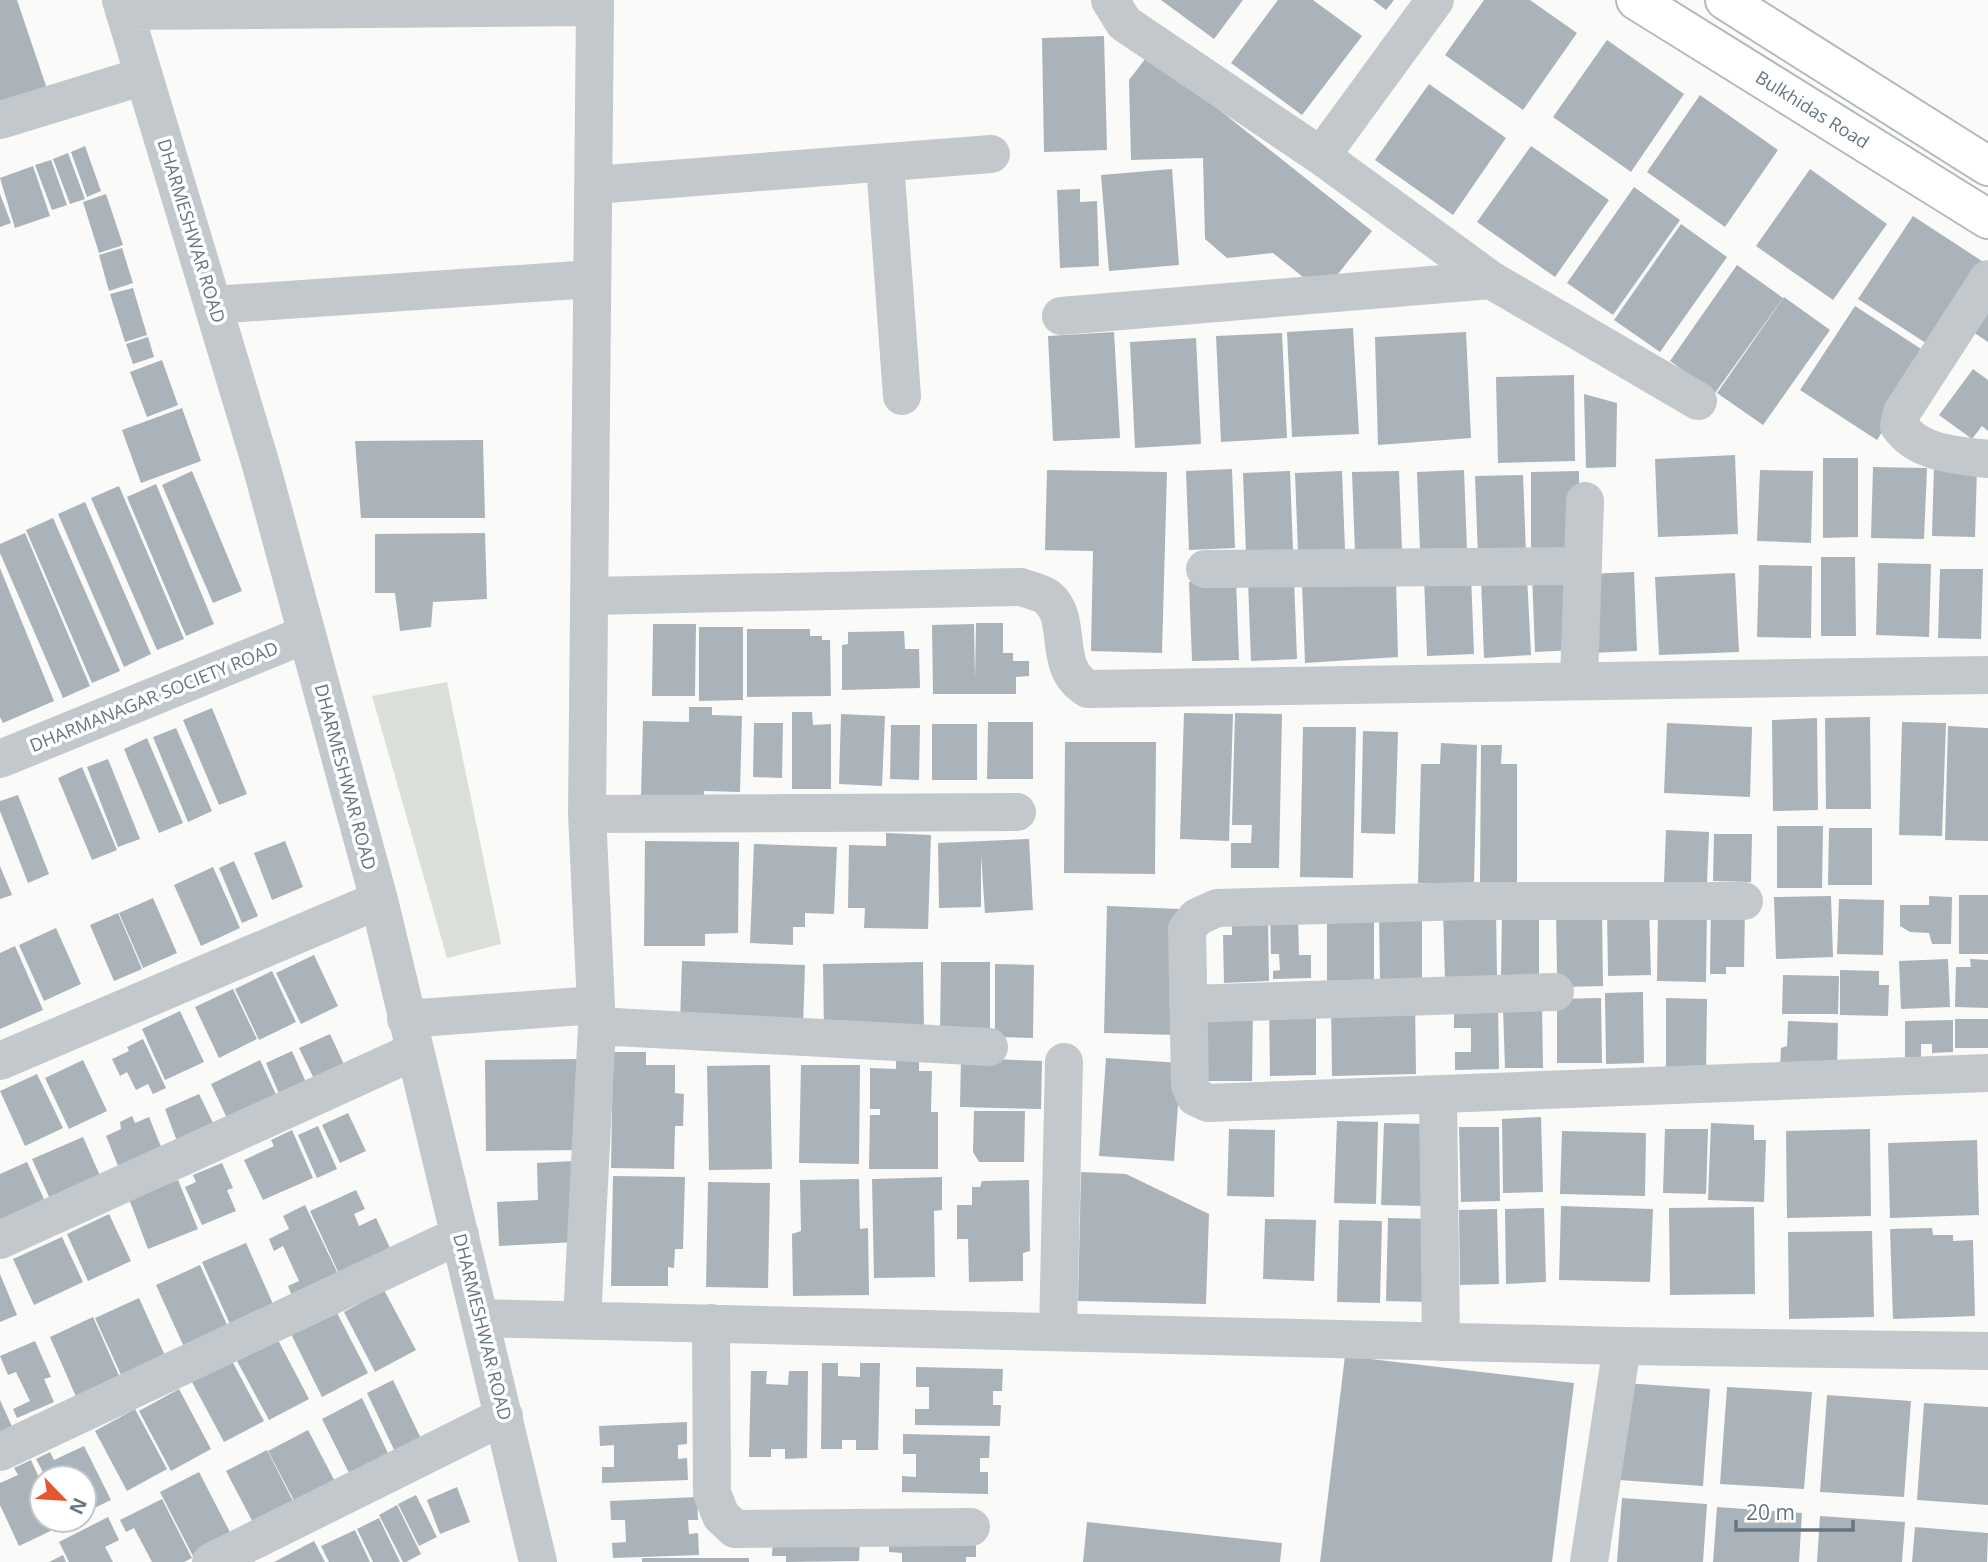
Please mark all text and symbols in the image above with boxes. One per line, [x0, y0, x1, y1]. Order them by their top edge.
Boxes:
street label: Bulkhidas Road [1751, 65, 1874, 154]
street label: DHARMESHWAR ROAD [152, 136, 231, 326]
street label: DHARMANAGAR SOCIETY ROAD [26, 635, 281, 757]
street label: DHARMESHWAR ROAD [310, 681, 382, 872]
street label: DHARMESHWAR ROAD [448, 1231, 518, 1423]
north arrow [28, 1464, 98, 1534]
scale bar [1736, 1488, 1853, 1532]
text: N [63, 1494, 93, 1519]
text: 20 m [1746, 1498, 1795, 1526]

